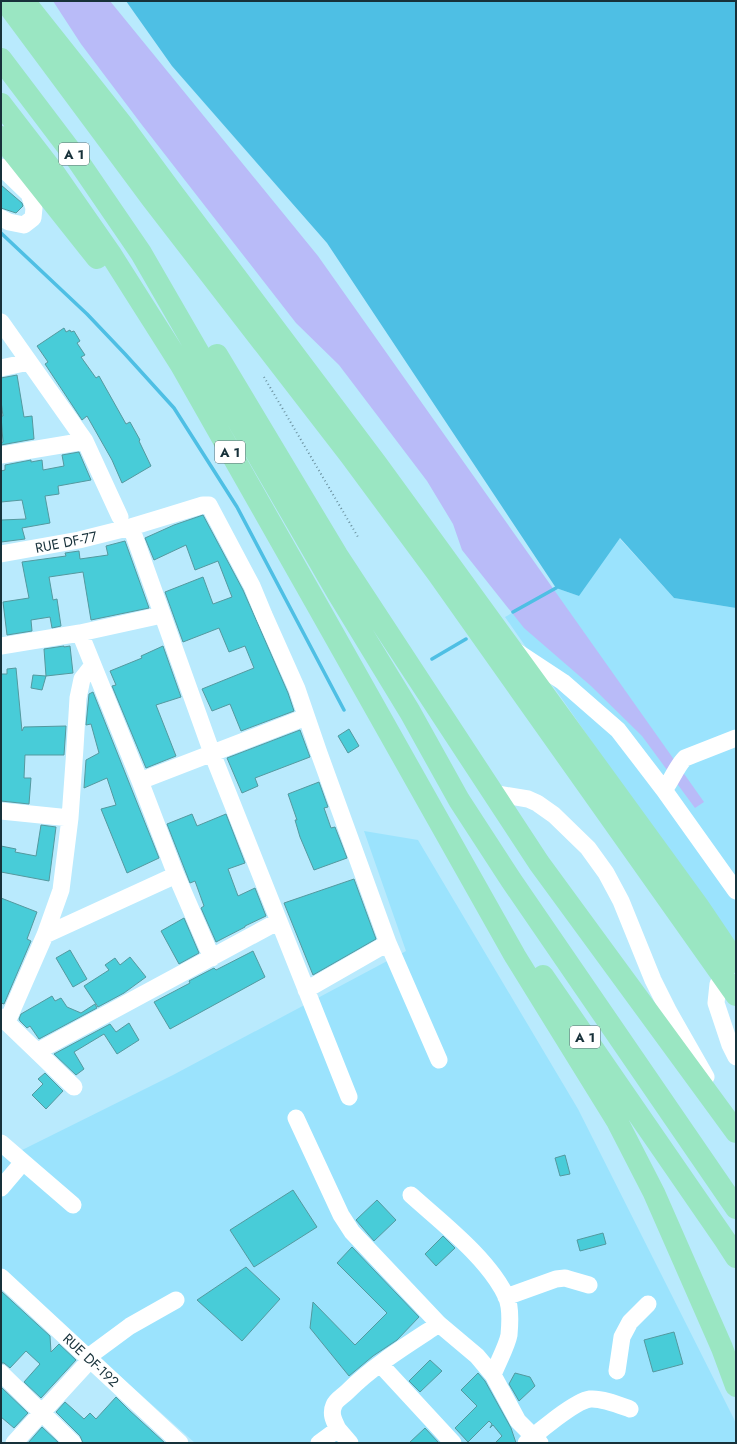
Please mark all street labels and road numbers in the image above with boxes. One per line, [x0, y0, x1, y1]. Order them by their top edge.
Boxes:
road number: A 1 [59, 143, 89, 165]
road number: A 1 [215, 441, 245, 463]
street label: RUE DF-77 [33, 526, 99, 558]
road number: A 1 [570, 1026, 600, 1048]
street label: RUE DF-192 [58, 1329, 124, 1391]

